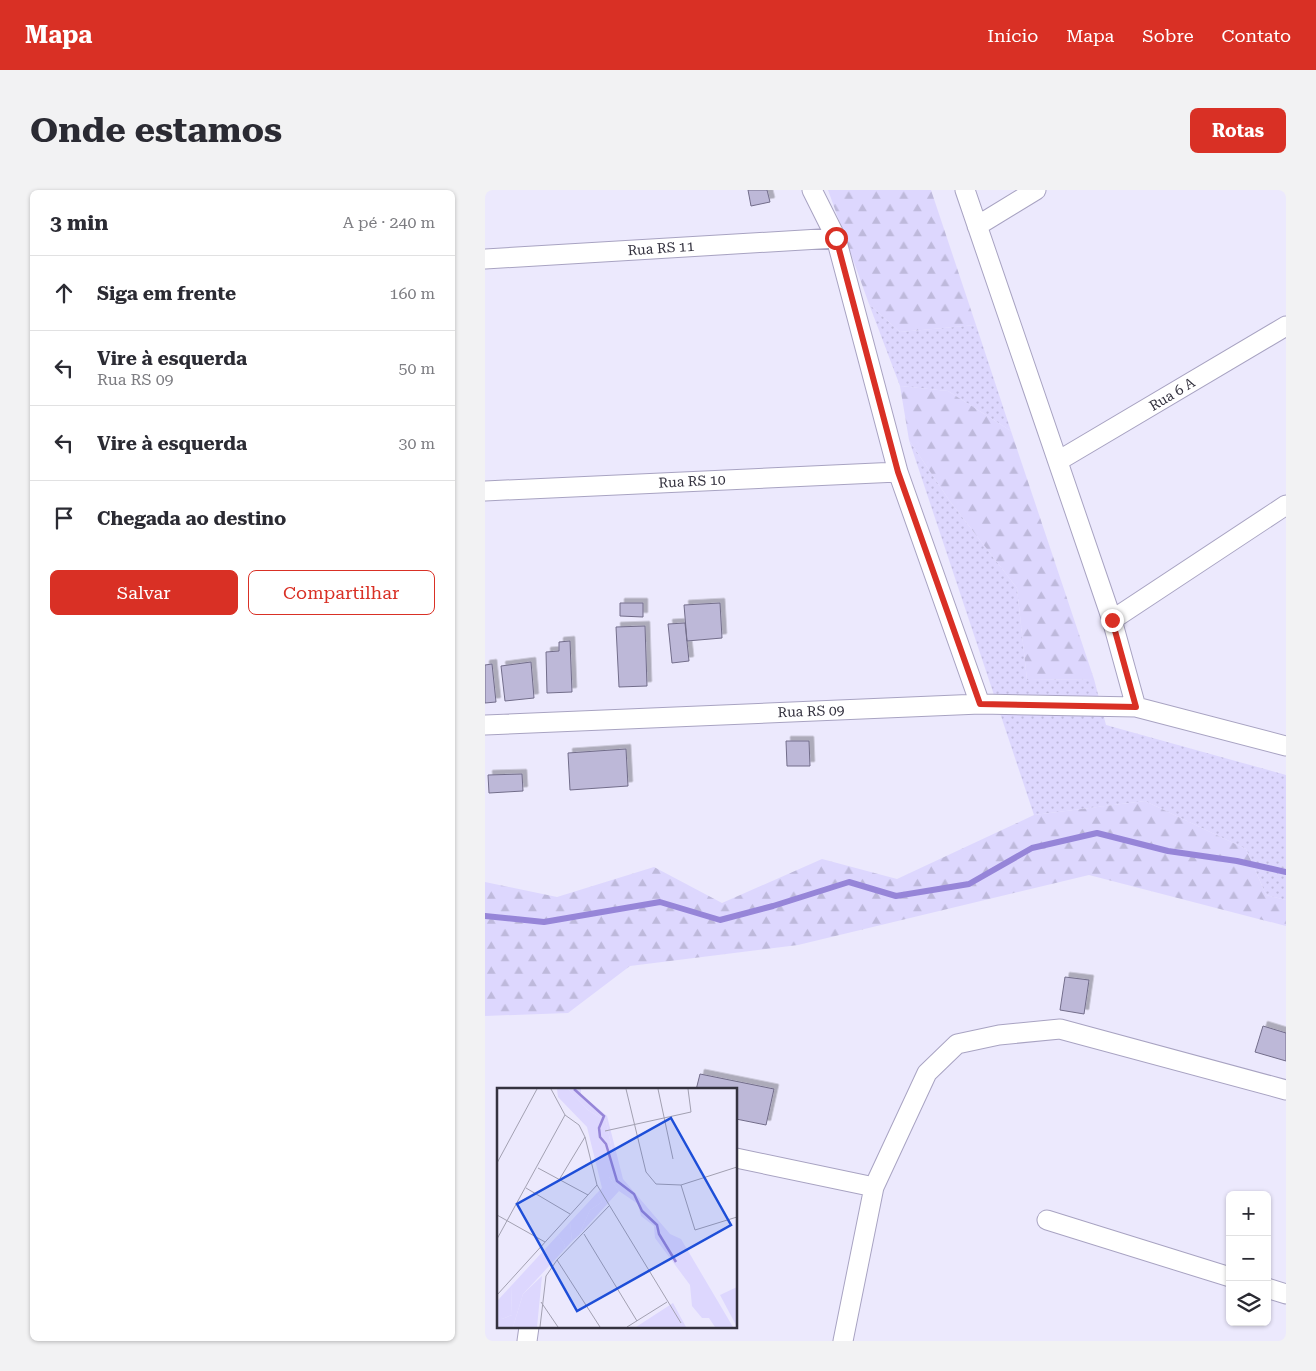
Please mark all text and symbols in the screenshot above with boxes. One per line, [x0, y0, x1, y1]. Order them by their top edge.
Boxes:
text: Mapa [25, 21, 92, 49]
text: Início [987, 25, 1038, 46]
text: Mapa [1066, 25, 1114, 46]
text: Sobre [1142, 25, 1194, 46]
text: Contato [1222, 25, 1291, 46]
button: Rotas [1190, 108, 1286, 153]
text: Onde estamos [30, 110, 282, 151]
text: 3 min [50, 211, 108, 235]
text: A pé · 240 m [343, 213, 435, 232]
route start [825, 227, 848, 250]
street label: Rua RS 11 [627, 238, 695, 258]
icon: ahead [50, 279, 78, 307]
text: Siga em frente [97, 282, 236, 305]
text: 160 m [389, 284, 435, 303]
text: Vire à esquerda [97, 347, 247, 370]
icon: left [50, 354, 78, 382]
text: 50 m [398, 359, 435, 378]
text: Rua RS 09 [97, 370, 174, 389]
street label: Rua 6 A [1146, 374, 1198, 414]
icon: left [50, 429, 78, 457]
text: Vire à esquerda [97, 432, 247, 455]
text: 30 m [398, 434, 435, 453]
street label: Rua RS 10 [658, 471, 726, 491]
icon: arrive [50, 504, 78, 532]
text: Chegada ao destino [97, 507, 286, 530]
button: Salvar [50, 570, 238, 615]
button: Compartilhar [248, 570, 435, 615]
route end [1101, 609, 1124, 632]
street label: Rua RS 09 [777, 702, 845, 720]
inset map [497, 1088, 737, 1328]
map controls [1226, 1191, 1271, 1326]
button: + [1226, 1191, 1271, 1236]
button: − [1226, 1236, 1271, 1281]
button: layers [1226, 1281, 1271, 1326]

